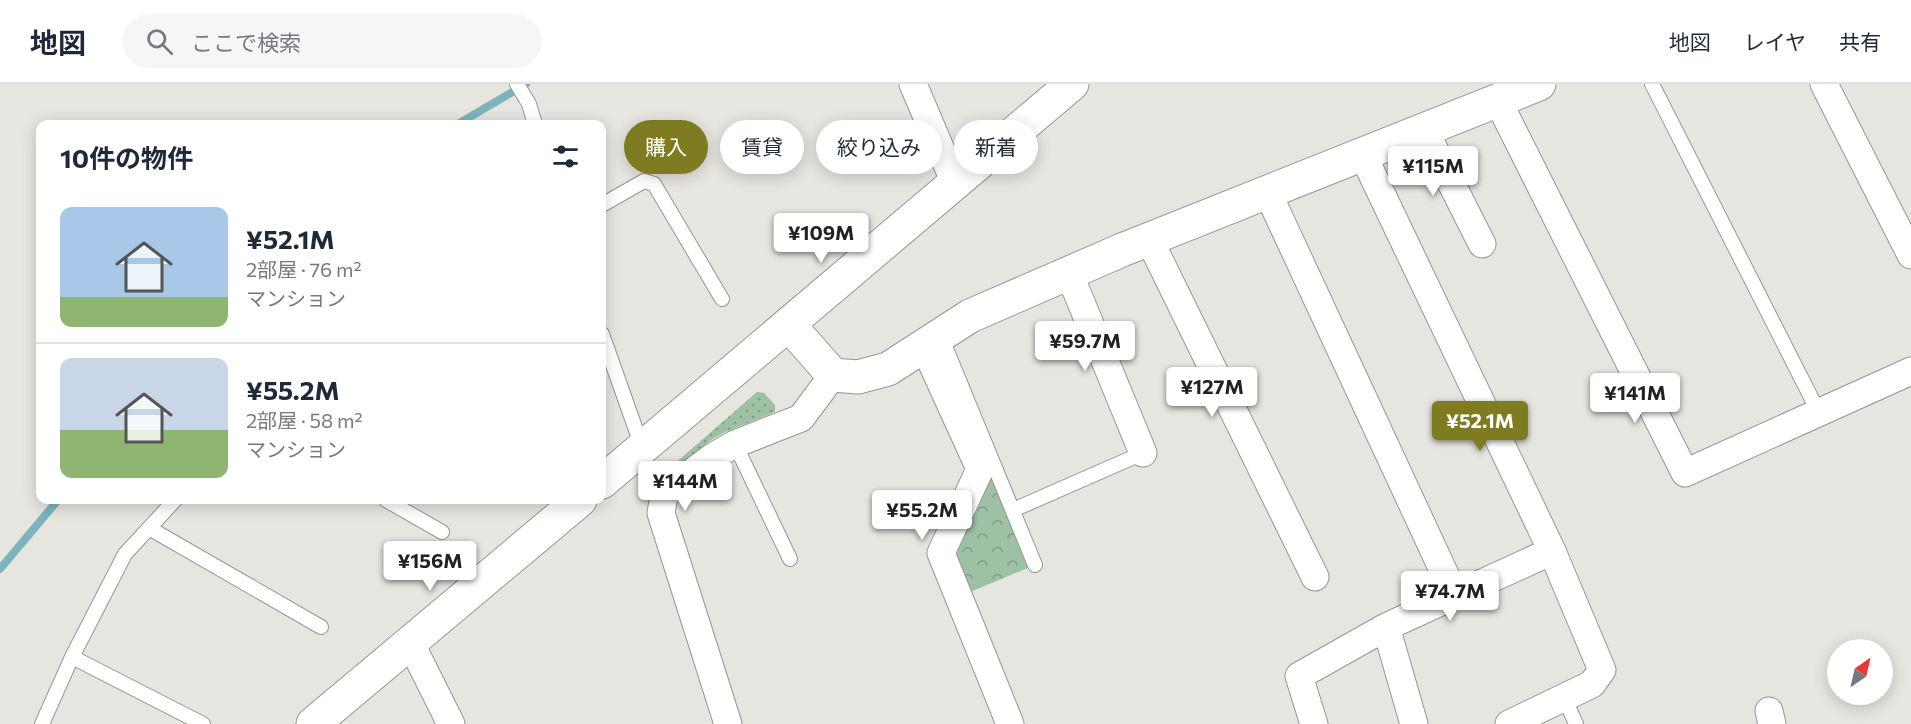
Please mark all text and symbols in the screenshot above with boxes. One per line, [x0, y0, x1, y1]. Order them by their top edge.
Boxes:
search box [122, 14, 542, 68]
text: 地図 [30, 25, 86, 59]
icon: search [143, 25, 176, 58]
text: ここで検索 [191, 29, 301, 56]
text: 地図 [1669, 29, 1711, 54]
text: レイヤ [1744, 29, 1806, 54]
text: 共有 [1839, 29, 1881, 54]
chip: 購入 [624, 120, 708, 174]
chip: 賃貸 [720, 120, 804, 174]
chip: 絞り込み [816, 120, 942, 174]
chip: 新着 [954, 120, 1038, 174]
icon: filters [549, 140, 582, 173]
text: 10件の物件 [60, 142, 193, 173]
pin: ¥115M [1391, 146, 1475, 197]
text: ¥115M [1402, 153, 1464, 177]
pin: ¥109M [779, 213, 863, 264]
text: ¥109M [788, 220, 854, 244]
text: ¥52.1M [246, 223, 335, 254]
icon: home [108, 231, 180, 303]
text: 2部屋 · 76 m² [246, 257, 361, 281]
text: マンション [246, 286, 346, 310]
pin: ¥59.7M [1036, 321, 1134, 372]
text: ¥59.7M [1049, 328, 1121, 352]
pin: ¥127M [1170, 367, 1254, 418]
pin: ¥141M [1593, 373, 1677, 424]
text: ¥55.2M [246, 374, 340, 405]
text: ¥127M [1180, 374, 1244, 398]
text: ¥141M [1604, 380, 1666, 404]
icon: home [108, 382, 180, 454]
pin: ¥52.1M [1431, 401, 1529, 452]
text: 2部屋 · 58 m² [246, 408, 362, 432]
text: ¥52.1M [1446, 408, 1514, 432]
text: マンション [246, 437, 346, 461]
pin: ¥144M [643, 461, 727, 512]
text: ¥144M [652, 468, 718, 492]
pin: ¥55.2M [873, 490, 971, 541]
text: ¥55.2M [886, 497, 958, 521]
pin: ¥156M [388, 541, 472, 592]
text: ¥156M [397, 548, 463, 572]
pin: ¥74.7M [1401, 571, 1499, 622]
text: ¥74.7M [1415, 578, 1485, 602]
north arrow [1827, 639, 1893, 705]
map controls [1827, 639, 1893, 705]

